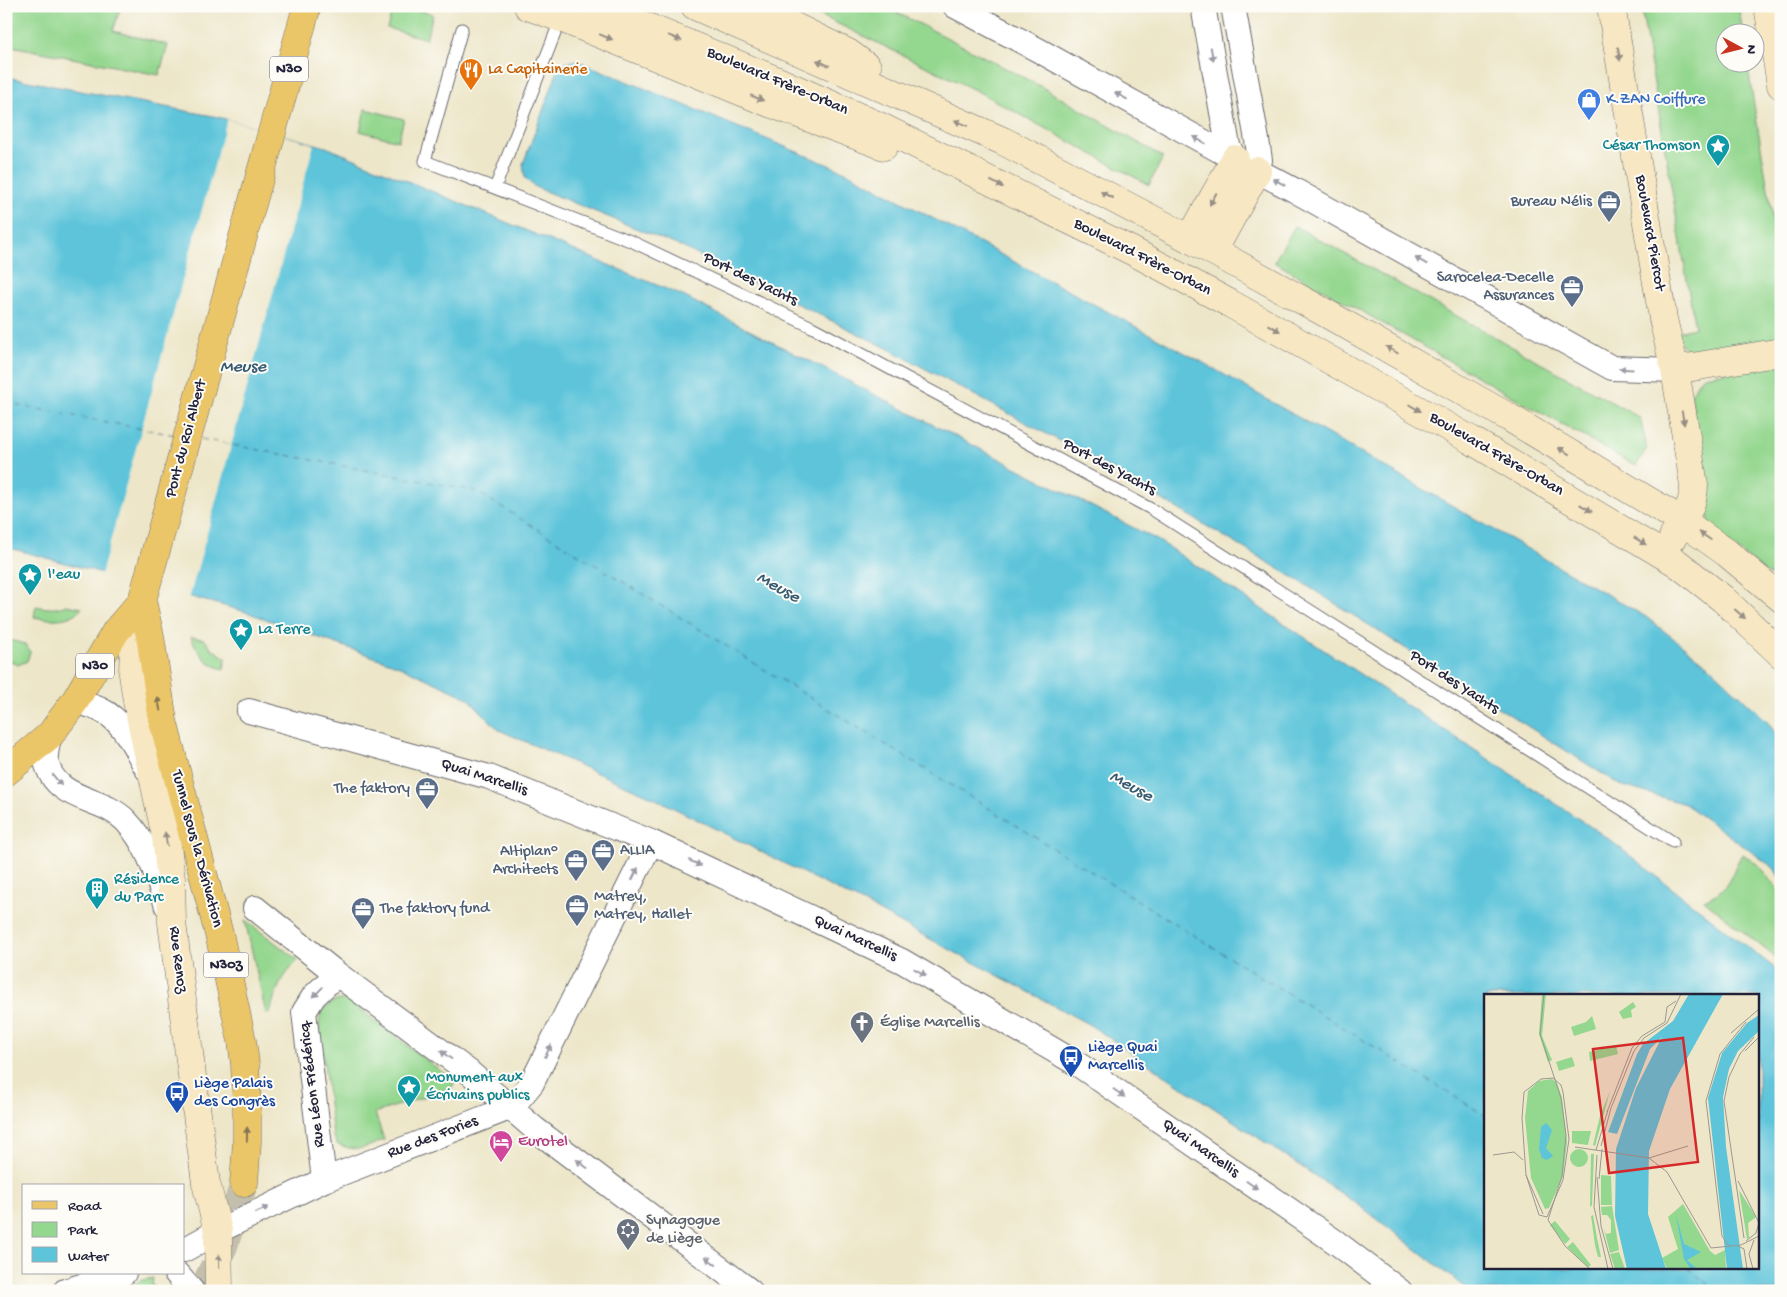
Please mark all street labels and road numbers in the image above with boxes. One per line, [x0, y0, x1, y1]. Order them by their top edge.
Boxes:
street label: Boulevard Frère-Orban [702, 43, 851, 121]
road number: N30 [270, 56, 308, 82]
street label: Boulevard Piercot [1629, 173, 1669, 294]
street label: Boulevard Frère-Orban [1069, 215, 1214, 301]
street label: Port des Yachts [699, 248, 802, 312]
street label: Pont du Roi Albert [162, 376, 212, 501]
street label: Boulevard Frère-Orban [1425, 408, 1567, 501]
street label: Port des Yachts [1058, 435, 1160, 501]
street label: Port des Yachts [1405, 646, 1503, 720]
road number: N30 [76, 654, 114, 678]
street label: Quai Marcellis [438, 755, 531, 801]
street label: Tunnel sous la Dérivation [166, 767, 226, 930]
street label: Quai Marcellis [810, 911, 901, 967]
street label: Rue Renoz [163, 925, 191, 996]
road number: N30z [204, 952, 248, 978]
street label: Rue Léon Frédéricq [296, 1019, 330, 1149]
street label: Rue des Fories [385, 1112, 482, 1164]
street label: Quai Marcellis [1158, 1115, 1243, 1183]

